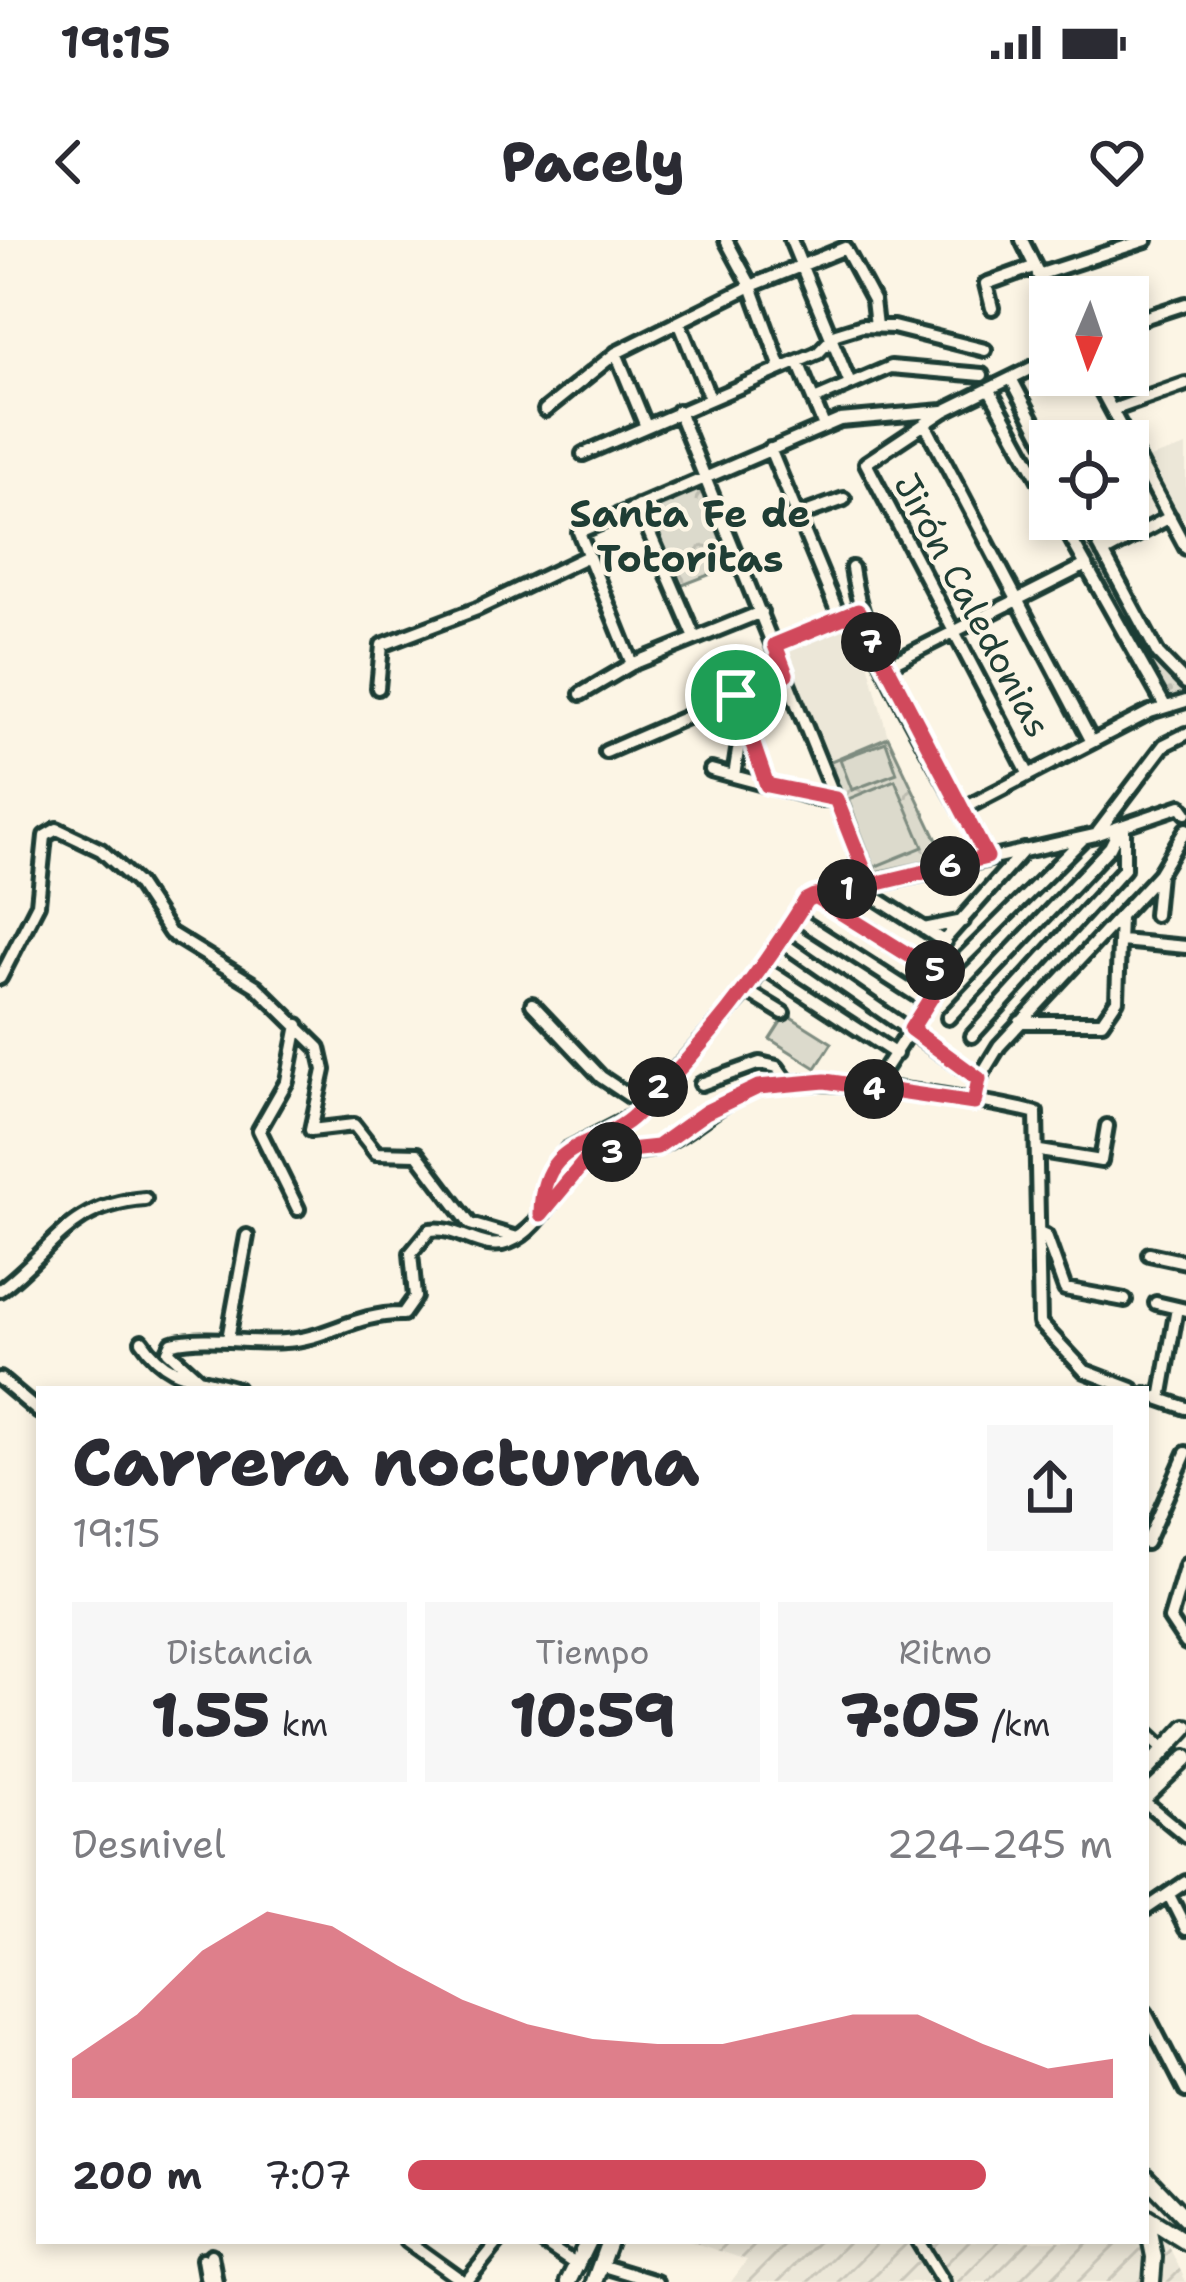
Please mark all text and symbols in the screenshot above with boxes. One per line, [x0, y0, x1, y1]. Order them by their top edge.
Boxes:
text: 19:15 [60, 12, 171, 72]
text: Pacely [501, 126, 685, 198]
icon: back [36, 129, 102, 195]
icon: heart [1084, 129, 1150, 195]
north arrow [1029, 276, 1149, 396]
map controls [1029, 276, 1149, 540]
button: locate [1029, 420, 1149, 540]
street label: Jirón Caledonias [882, 465, 1063, 746]
district label: Santa Fe de Totoritas [569, 487, 811, 584]
pin: 7 [841, 612, 901, 672]
text: 7 [859, 619, 883, 664]
pin [685, 644, 787, 746]
icon: arrive [703, 662, 769, 728]
pin: 6 [920, 836, 980, 896]
text: 6 [938, 843, 962, 888]
pin: 1 [817, 859, 877, 919]
text: 1 [839, 866, 855, 911]
pin: 5 [905, 940, 965, 1000]
text: 5 [925, 947, 945, 992]
pin: 2 [628, 1057, 688, 1117]
pin: 4 [844, 1059, 904, 1119]
text: 2 [646, 1064, 670, 1109]
text: 4 [862, 1066, 886, 1111]
pin: 3 [582, 1122, 642, 1182]
text: 3 [600, 1129, 624, 1174]
text: Carrera nocturna [72, 1418, 700, 1506]
button: share [987, 1425, 1113, 1551]
text: 19:15 [72, 1507, 161, 1559]
text: Distancia [167, 1630, 312, 1675]
text: Tiempo [536, 1630, 649, 1675]
text: Ritmo [899, 1630, 992, 1675]
text: 1.55 [151, 1675, 270, 1755]
text: 10:59 [509, 1675, 676, 1755]
text: 7:05 [840, 1675, 980, 1755]
text: km [270, 1702, 328, 1747]
text: /km [980, 1702, 1051, 1747]
text: Desnivel [72, 1818, 226, 1870]
text: 224–245 m [887, 1818, 1113, 1870]
text: 200 m [72, 2149, 202, 2201]
text: 7:07 [264, 2149, 352, 2201]

